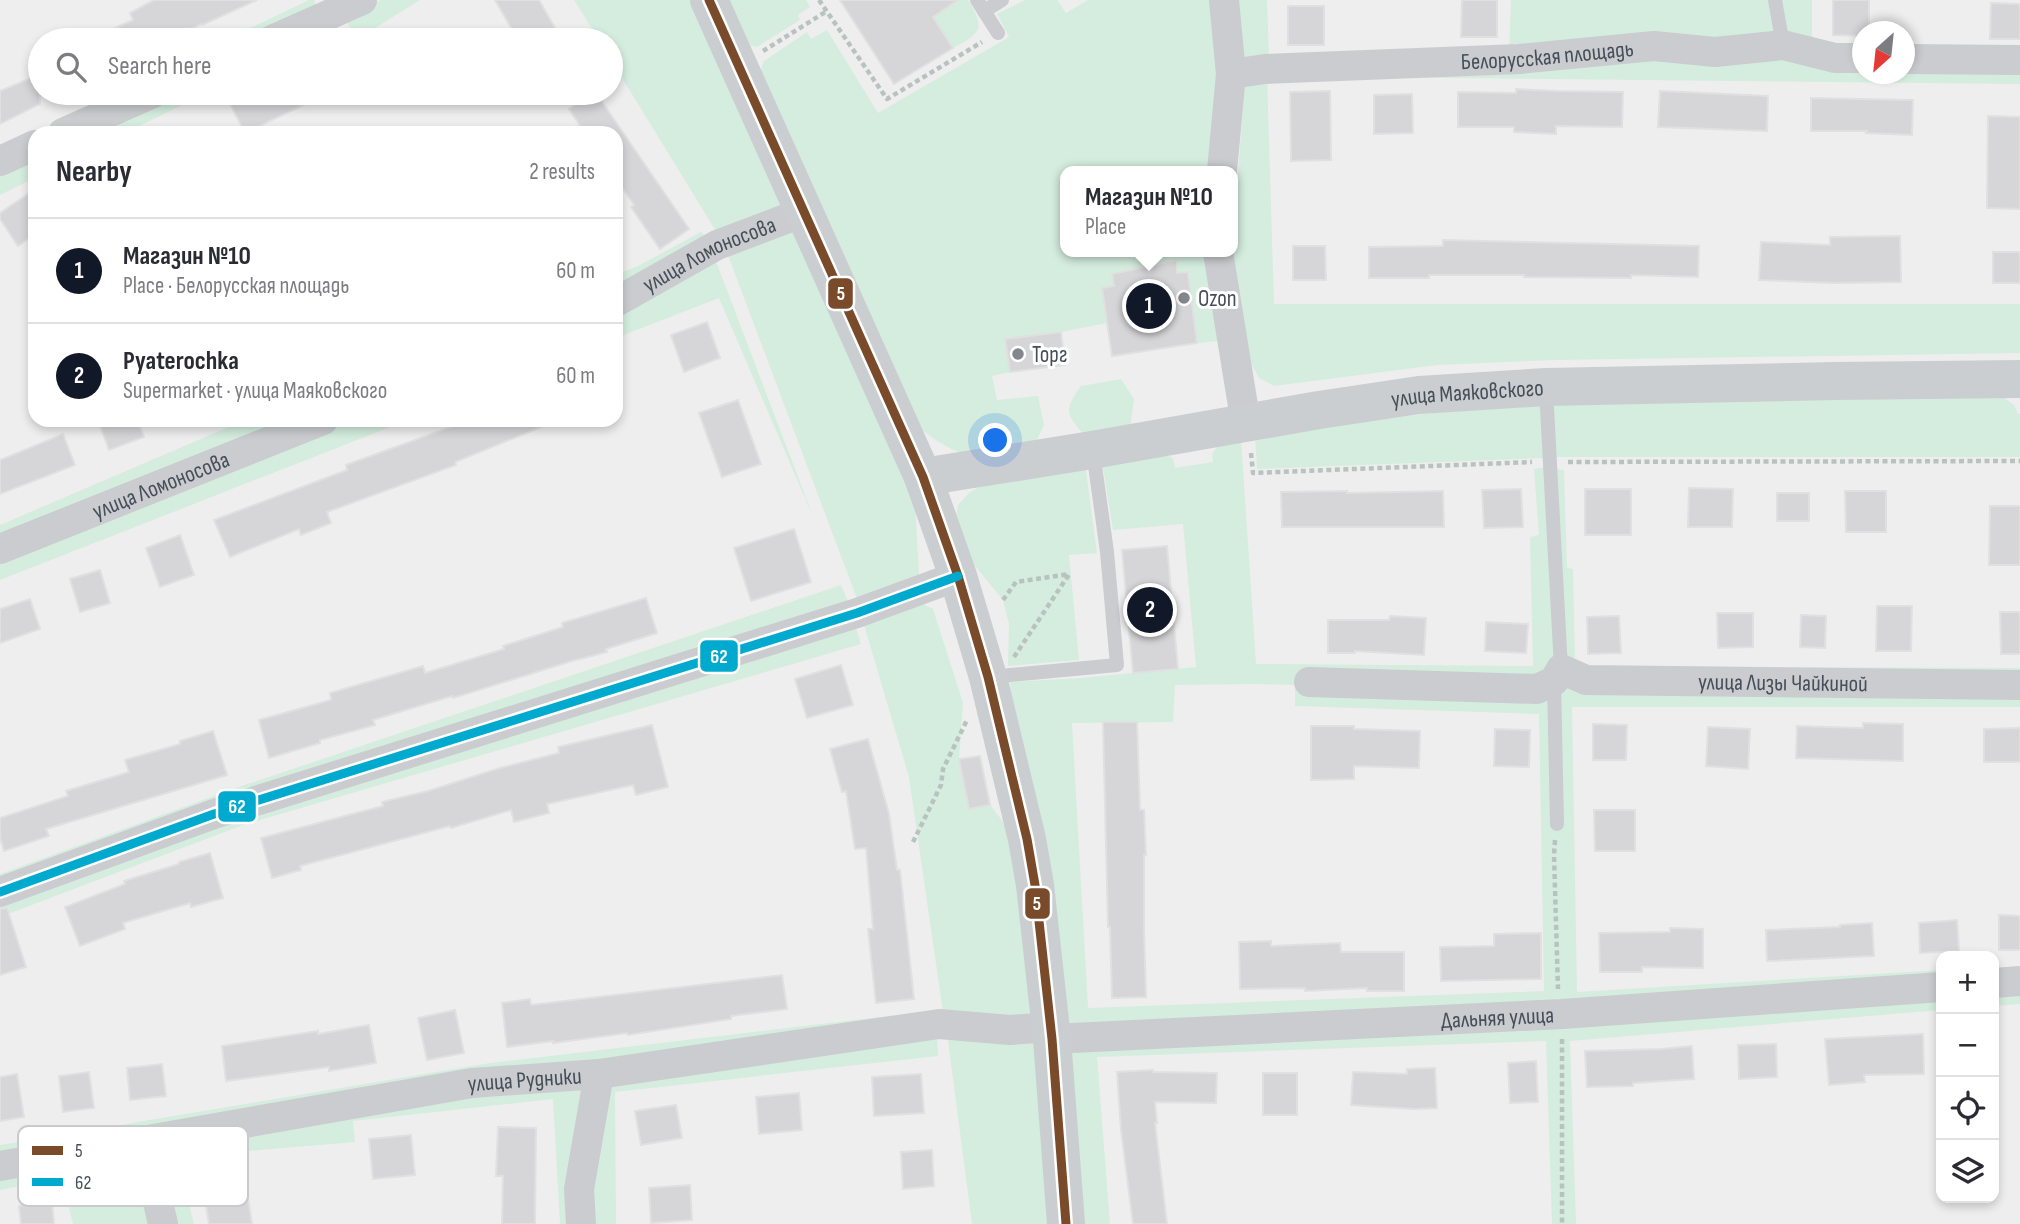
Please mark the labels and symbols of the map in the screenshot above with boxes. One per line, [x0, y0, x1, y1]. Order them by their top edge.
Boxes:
north arrow [1852, 21, 1915, 84]
street label: Белорусская площадь [1460, 35, 1635, 76]
street label: улица Ломоносова [638, 211, 780, 299]
line badge: 5 [827, 277, 854, 310]
pin: 1 [1126, 280, 1172, 332]
text: 5 [837, 283, 845, 306]
place label: Ozon [1198, 285, 1237, 313]
marker: Ozon [1176, 290, 1192, 306]
place label: Торг [1032, 341, 1067, 369]
marker: Торг [1010, 346, 1026, 362]
street label: улица Маяковского [1389, 374, 1544, 414]
your location [978, 423, 1012, 457]
street label: улица Ломоносова [88, 446, 234, 526]
pin: 2 [1127, 584, 1173, 636]
line badge: 62 [699, 639, 739, 673]
text: 62 [710, 646, 728, 669]
street label: улица Лизы Чайкиной [1698, 668, 1868, 698]
line badge: 62 [217, 790, 257, 823]
text: 62 [228, 796, 246, 819]
line badge: 5 [1024, 887, 1051, 920]
text: 5 [1033, 893, 1041, 916]
street label: Дальняя улица [1440, 1001, 1555, 1035]
street label: улица Рудники [467, 1062, 583, 1098]
legend [18, 1126, 248, 1206]
text: 5 [75, 1140, 83, 1163]
text: 62 [75, 1172, 91, 1195]

